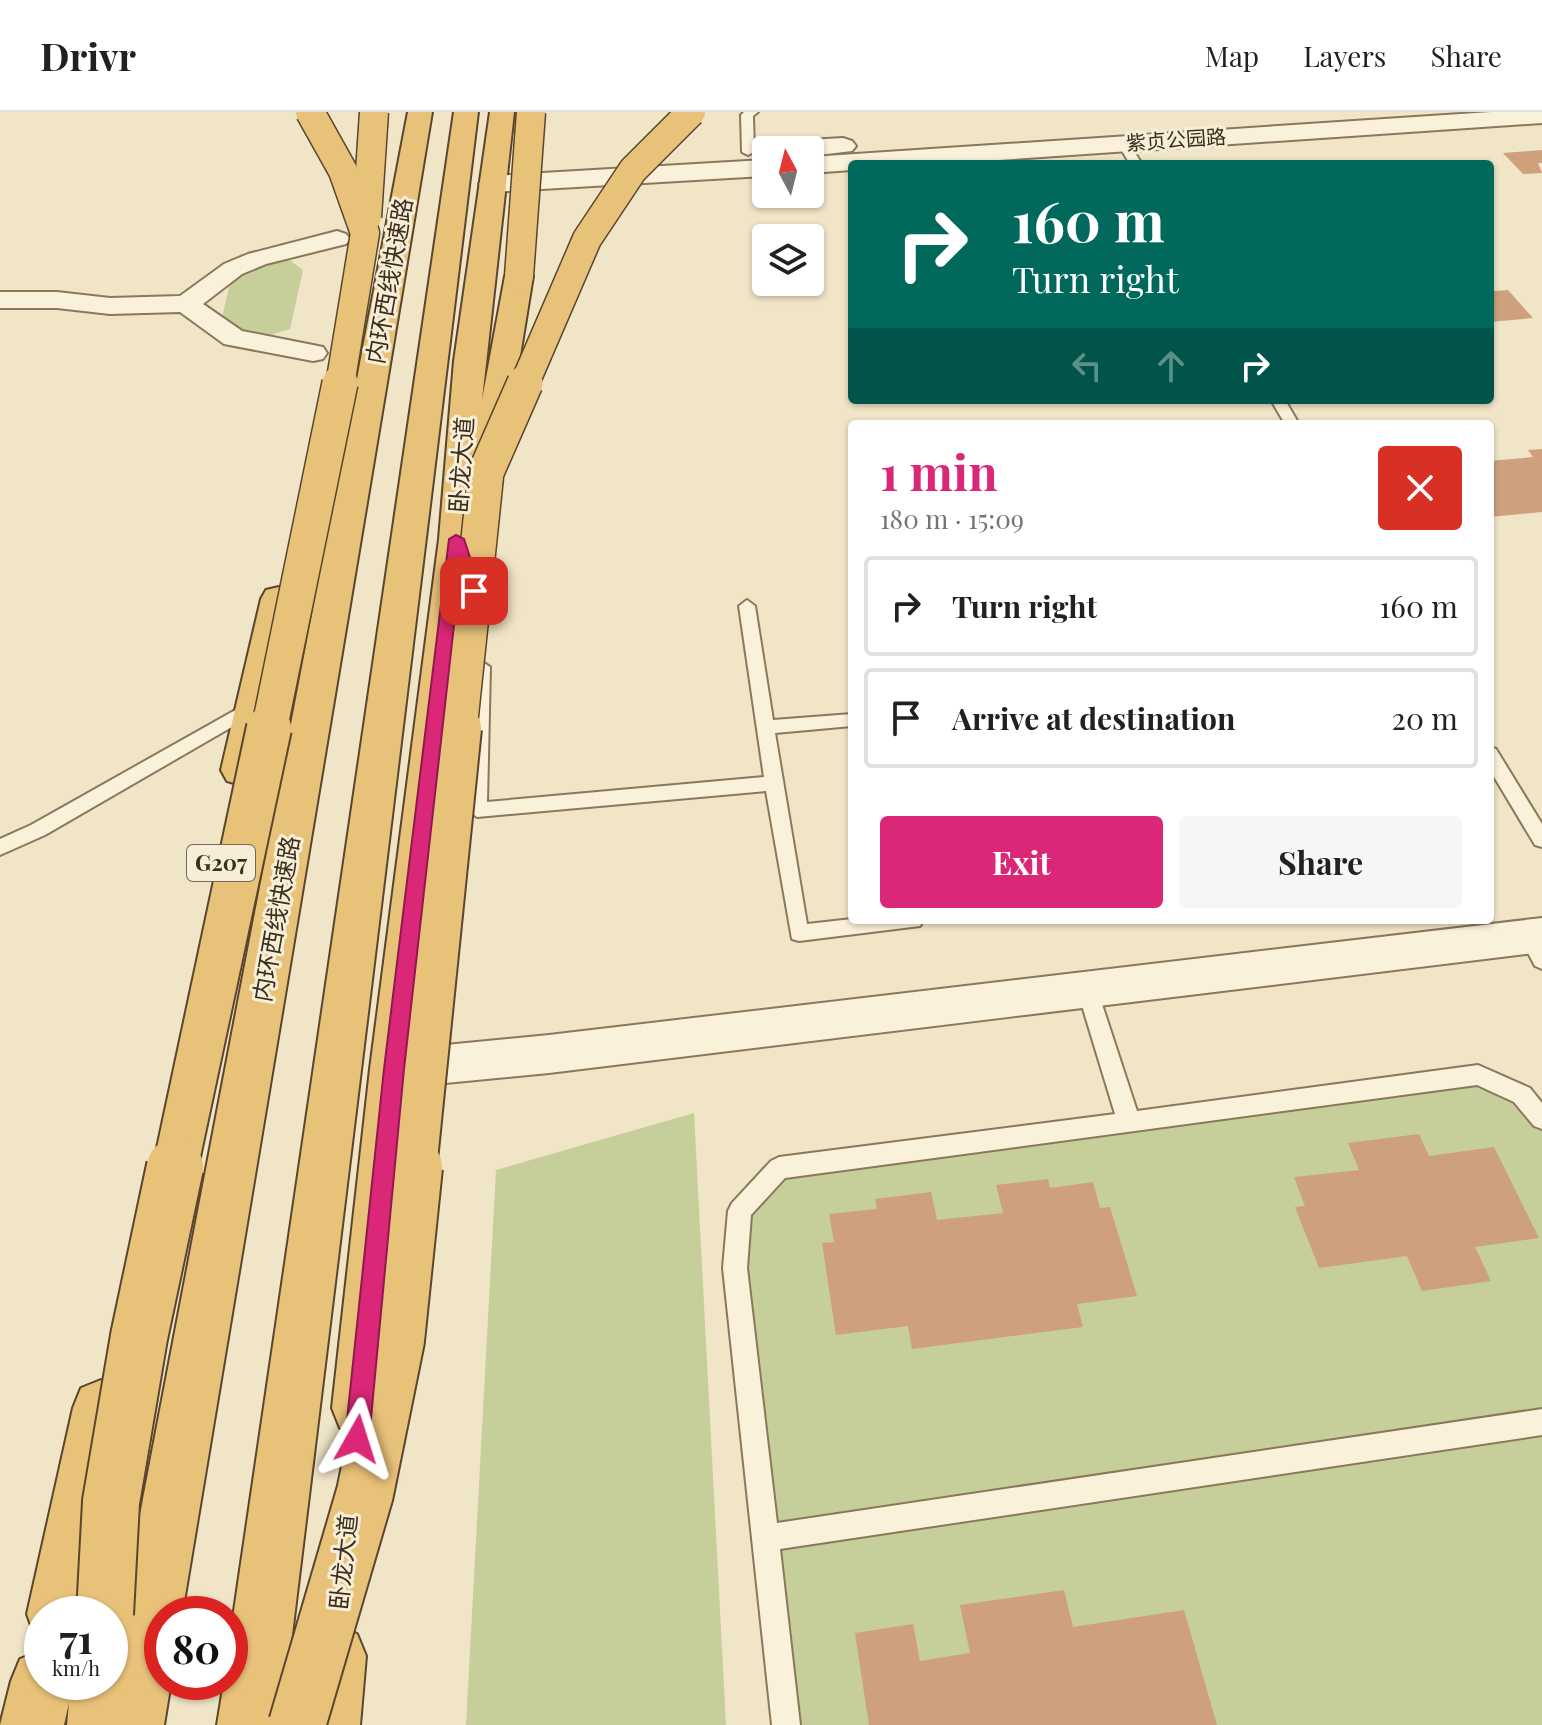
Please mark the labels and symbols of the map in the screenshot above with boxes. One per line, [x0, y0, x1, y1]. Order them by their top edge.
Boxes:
street label: 紫贞公园路 [1125, 122, 1227, 155]
north arrow [752, 136, 824, 208]
street label: 内环西线快速路 [358, 195, 418, 366]
street label: 卧龙大道 [441, 416, 479, 514]
pin [440, 557, 508, 625]
street label: 内环西线快速路 [245, 833, 305, 1004]
road number: G207 [187, 845, 255, 881]
position arrow [315, 1397, 399, 1481]
street label: 卧龙大道 [321, 1512, 363, 1611]
speed limit sign: 80 [144, 1596, 248, 1700]

